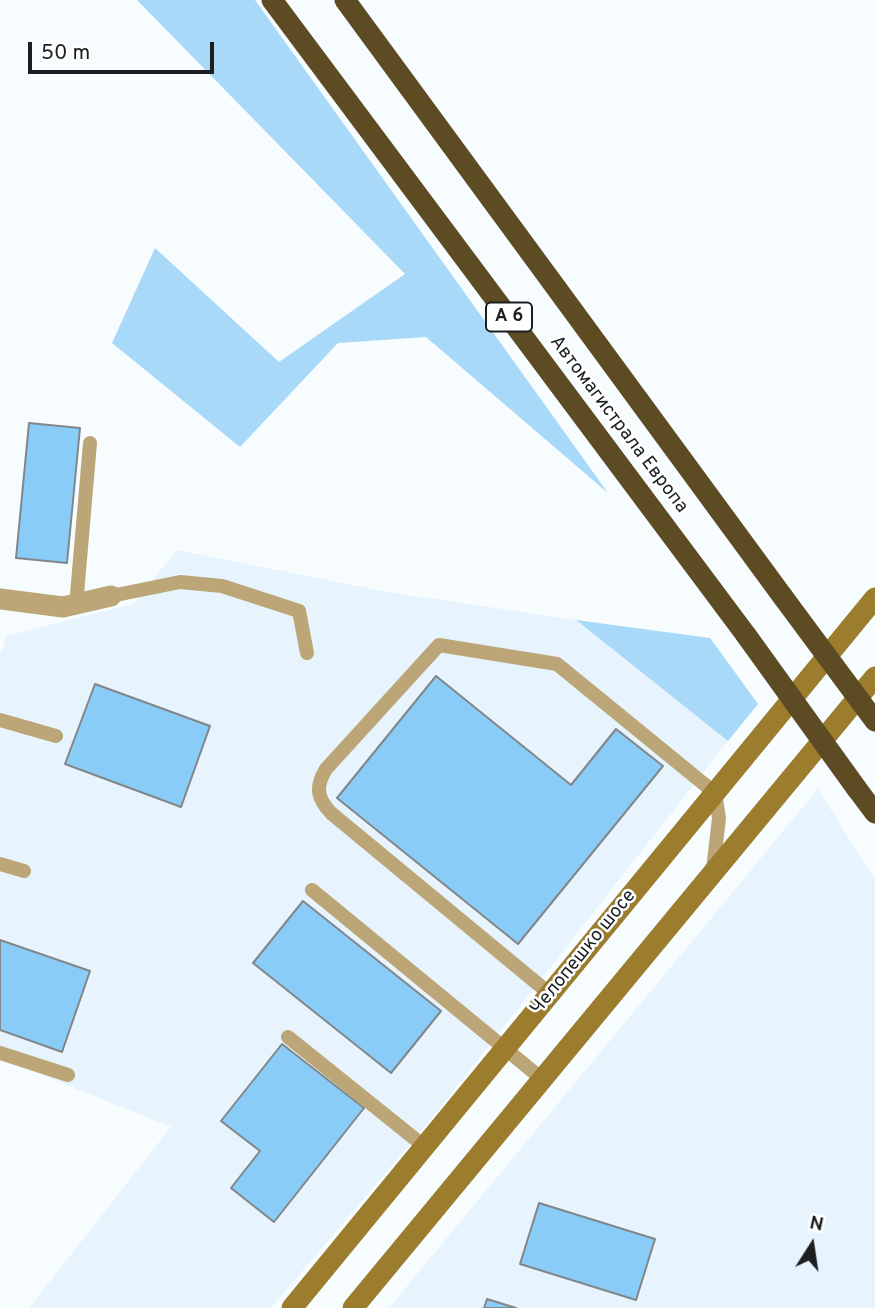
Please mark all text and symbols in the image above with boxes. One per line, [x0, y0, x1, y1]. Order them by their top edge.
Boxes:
scale bar [32, 28, 217, 72]
text: 50 m [41, 40, 90, 67]
road number: A 6 [486, 302, 532, 332]
street label: Автомагистрала Европа [544, 332, 692, 518]
street label: Челопешко шосе [526, 886, 642, 1020]
north arrow [777, 1210, 847, 1280]
text: N [807, 1211, 826, 1238]

